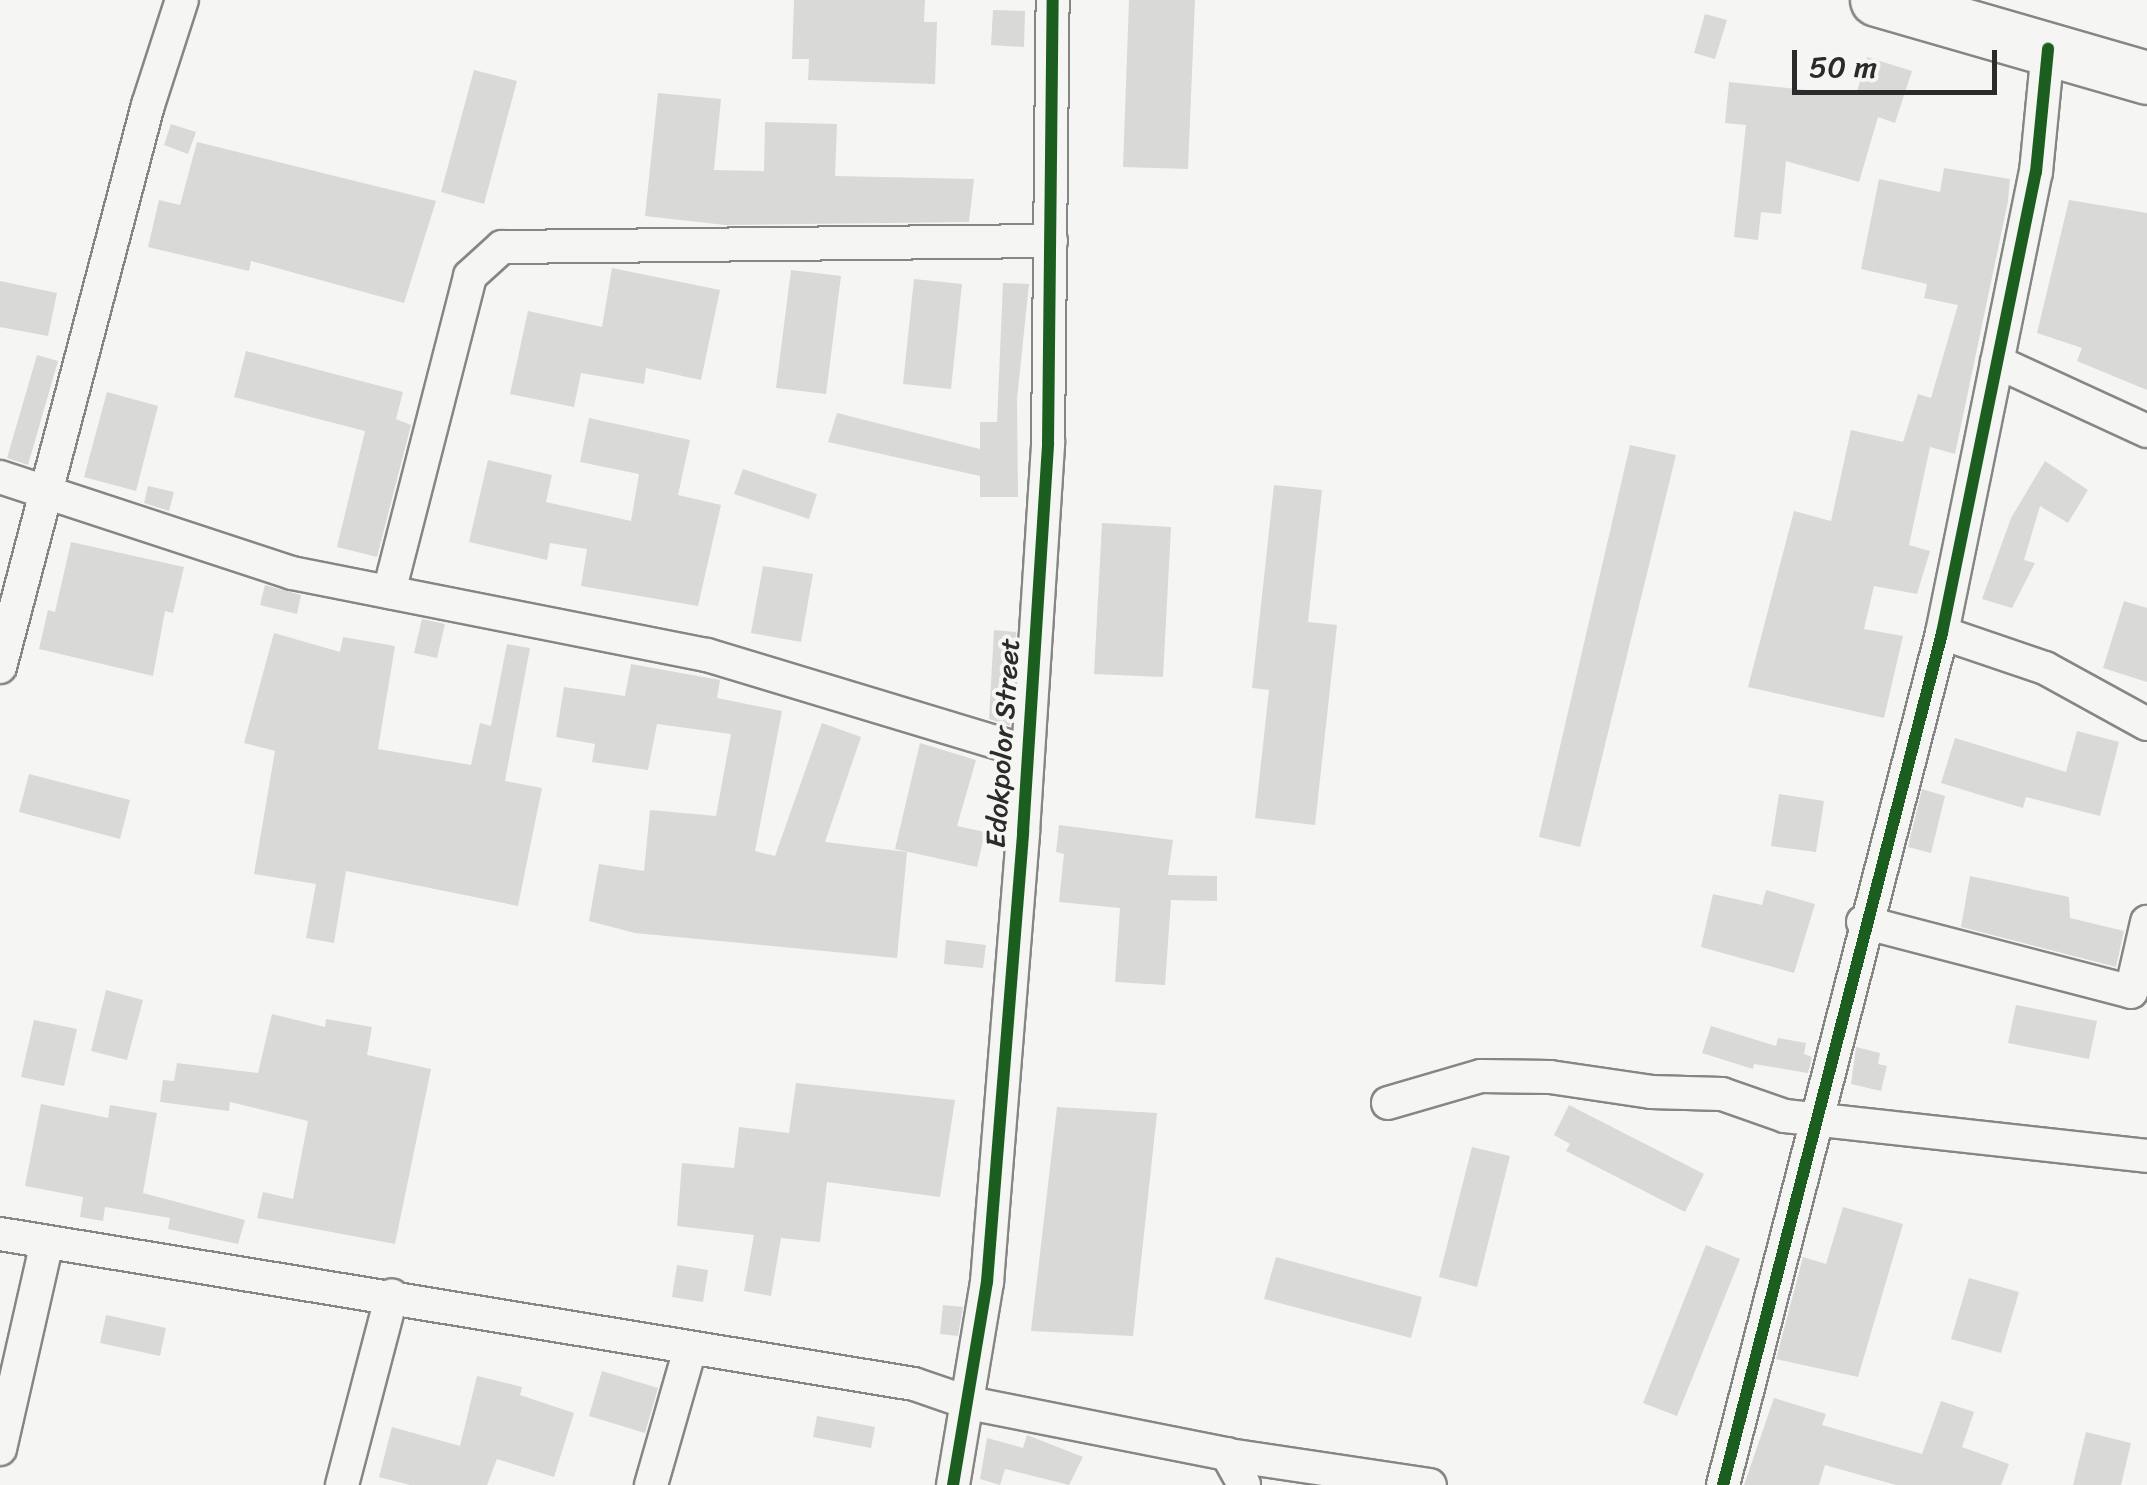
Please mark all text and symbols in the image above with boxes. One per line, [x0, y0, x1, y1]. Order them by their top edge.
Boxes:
scale bar [1797, 30, 2002, 92]
text: 50 m [1809, 40, 1877, 94]
street label: Edokpolor Street [979, 637, 1027, 849]

